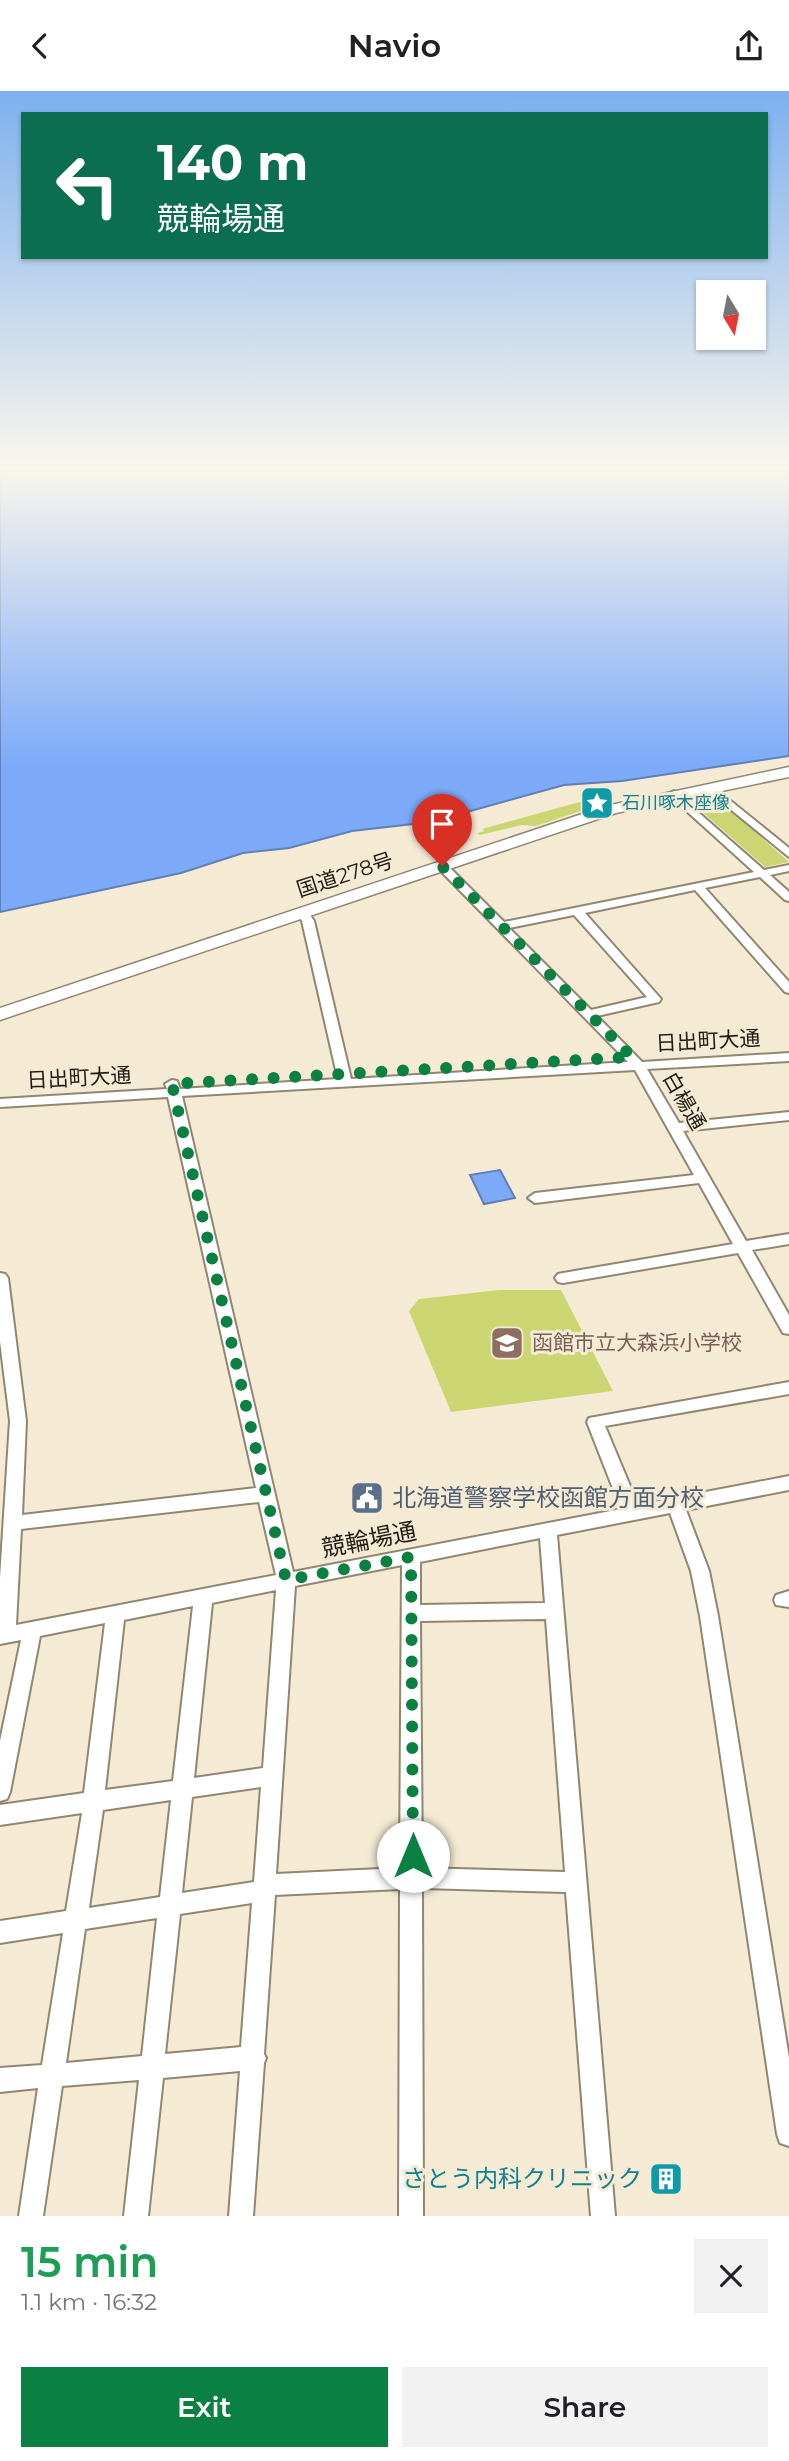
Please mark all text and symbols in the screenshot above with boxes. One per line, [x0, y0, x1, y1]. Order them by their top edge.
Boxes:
text: Navio [348, 26, 441, 65]
icon: back [21, 27, 59, 65]
icon: share [730, 27, 768, 65]
text: 140 m [157, 133, 309, 192]
icon: left [42, 140, 133, 231]
text: 競輪場通 [157, 199, 285, 238]
north arrow [696, 280, 766, 350]
map controls [696, 280, 766, 350]
place icon: 石川啄木座像 [578, 784, 616, 822]
place label: 石川啄木座像 [622, 792, 730, 814]
pin [412, 794, 472, 866]
icon: arrive [423, 805, 461, 843]
street label: 国道278号 [293, 847, 396, 902]
street label: 日出町大通 [655, 1025, 761, 1056]
street label: 日出町大通 [26, 1062, 132, 1093]
street label: 白楊通 [658, 1067, 711, 1134]
school or university icon: 函館市立大森浜小学校 [488, 1324, 526, 1362]
place label: 函館市立大森浜小学校 [532, 1330, 742, 1355]
public building icon: 北海道警察学校函館方面分校 [348, 1479, 386, 1517]
place label: 北海道警察学校函館方面分校 [392, 1483, 704, 1512]
street label: 競輪場通 [319, 1516, 419, 1563]
position arrow [376, 1819, 450, 1893]
building icon: さとう内科クリニック [647, 2160, 685, 2198]
place label: さとう内科クリニック [402, 2164, 642, 2193]
text: 15 min [21, 2236, 158, 2288]
button: close [694, 2239, 768, 2313]
text: 1.1 km · 16:32 [21, 2288, 157, 2316]
button: Exit [21, 2367, 388, 2447]
button: Share [402, 2367, 768, 2447]

